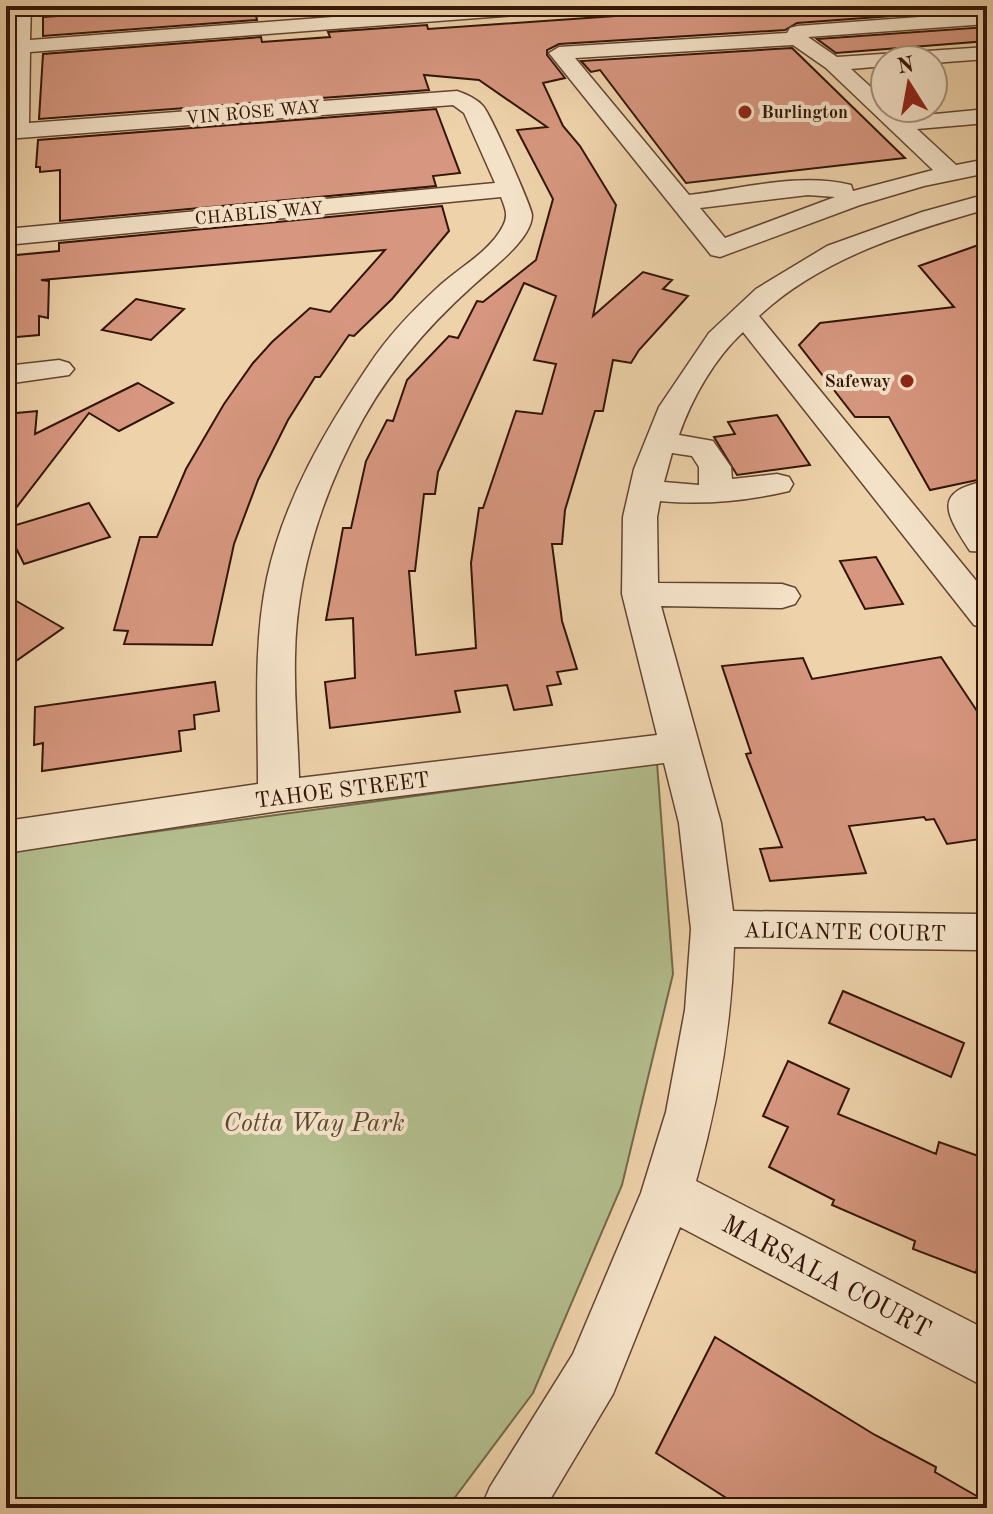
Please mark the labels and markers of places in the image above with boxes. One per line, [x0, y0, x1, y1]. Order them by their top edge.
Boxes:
marker: Burlington [736, 103, 754, 121]
place label: Burlington [761, 104, 848, 122]
marker: Safeway [898, 372, 916, 390]
place label: Safeway [825, 373, 891, 391]

